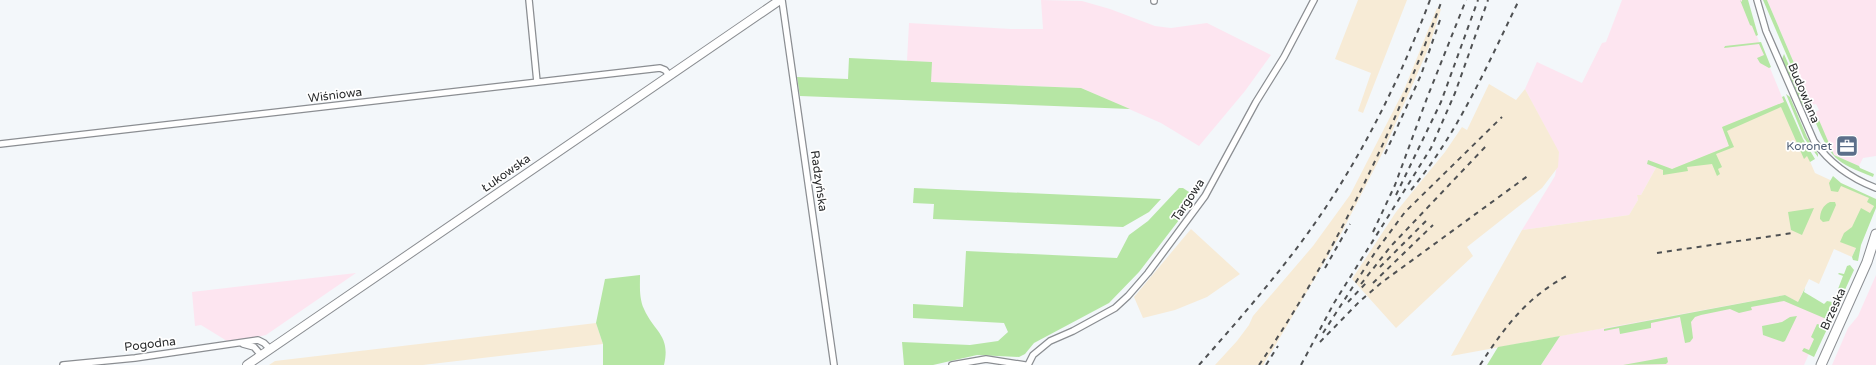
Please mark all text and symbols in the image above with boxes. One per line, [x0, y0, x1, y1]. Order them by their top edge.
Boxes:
street label: Budowlana [1785, 61, 1823, 125]
street label: Wiśniowa [307, 85, 363, 105]
office icon: Koronet [1834, 133, 1860, 159]
place label: Koronet [1786, 139, 1832, 153]
street label: Radzyńska [808, 150, 830, 212]
street label: Łukowska [479, 151, 533, 195]
street label: Targowa [1169, 176, 1207, 224]
street label: Brzeska [1818, 286, 1848, 332]
street label: Pogodna [123, 334, 177, 354]

